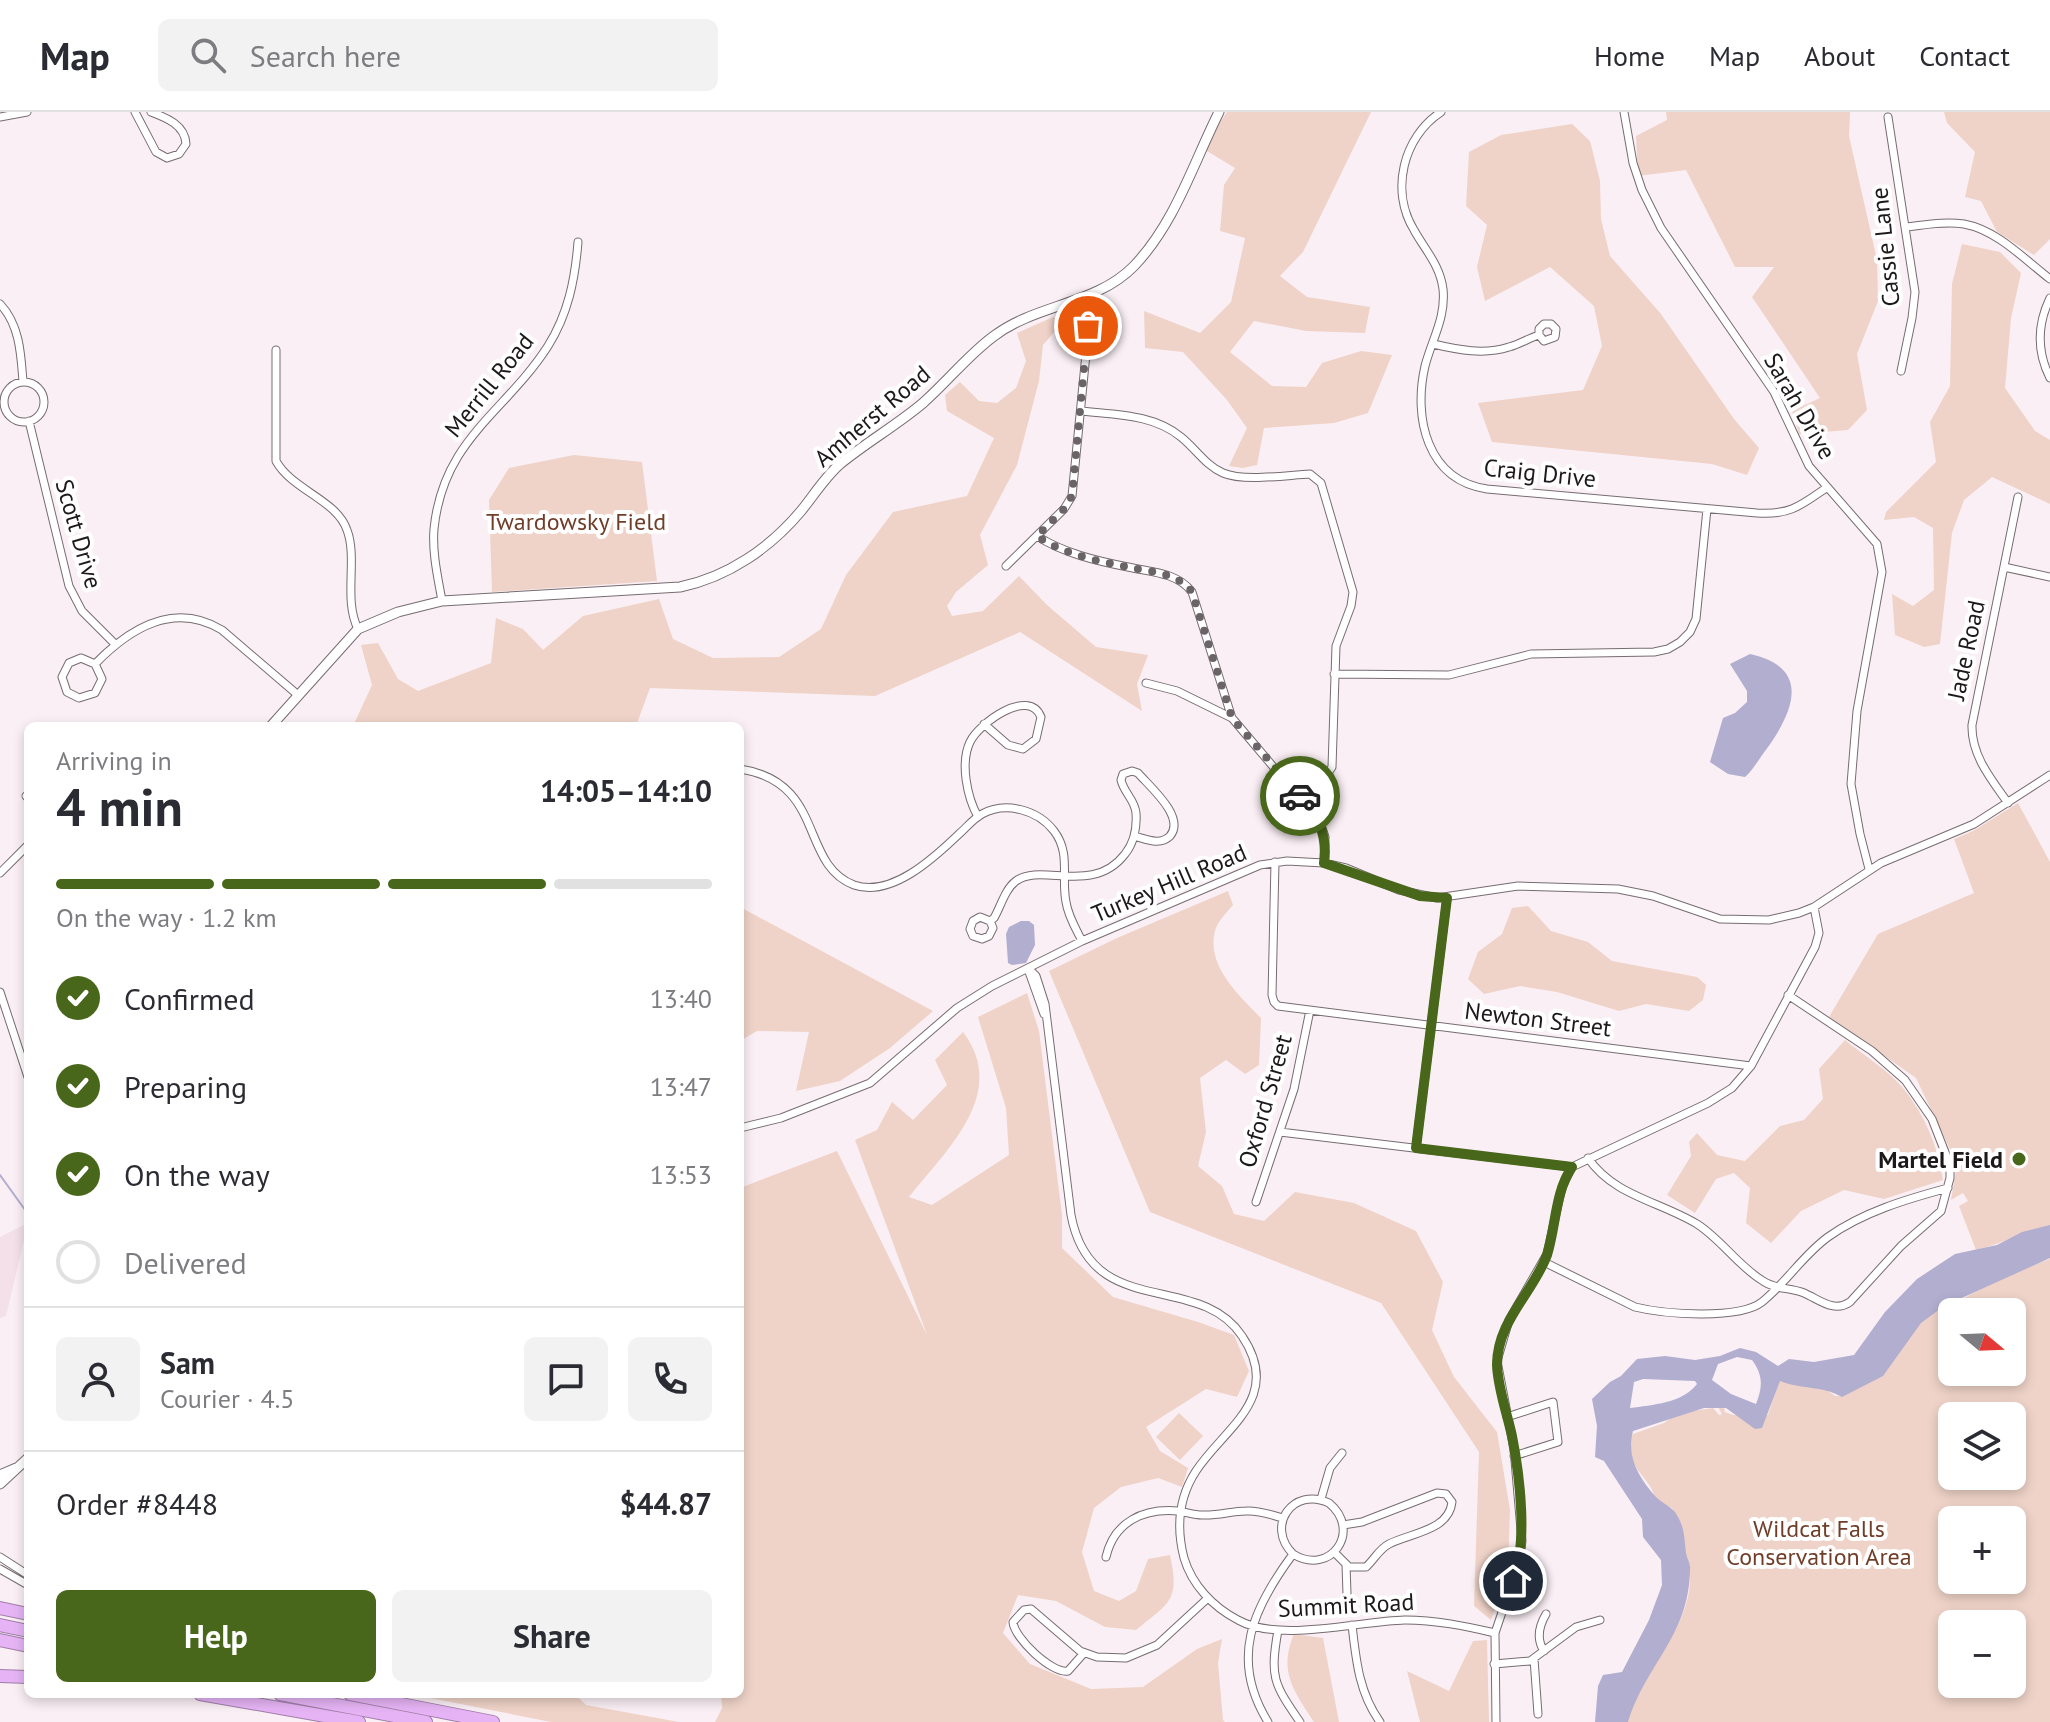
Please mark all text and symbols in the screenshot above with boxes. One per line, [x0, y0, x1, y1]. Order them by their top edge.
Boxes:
search box [158, 19, 718, 91]
text: Map [40, 31, 110, 80]
icon: search [186, 33, 230, 77]
text: Search here [250, 36, 401, 75]
text: Home [1594, 37, 1665, 74]
text: Map [1709, 37, 1760, 74]
text: About [1804, 37, 1875, 74]
text: Contact [1919, 37, 2010, 74]
street label: Cassie Lane [1863, 186, 1907, 308]
pin [1054, 292, 1122, 360]
icon: bag [1066, 304, 1110, 348]
street label: Merrill Road [438, 327, 540, 443]
street label: Sarah Drive [1757, 347, 1843, 465]
street label: Amherst Road [807, 358, 937, 474]
street label: Craig Drive [1482, 452, 1598, 494]
street label: Scott Drive [49, 476, 109, 592]
park label: Twardowsky Field [486, 506, 666, 537]
street label: Jade Road [1940, 597, 1992, 704]
text: Arriving in [56, 744, 172, 777]
courier [1260, 756, 1340, 836]
text: 14:05–14:10 [540, 771, 712, 810]
text: 4 min [56, 773, 183, 840]
icon: car [1278, 774, 1322, 818]
street label: Turkey Hill Road [1087, 836, 1251, 930]
text: On the way · 1.2 km [56, 901, 277, 934]
icon: check [56, 976, 100, 1020]
text: Confirmed [124, 979, 255, 1018]
text: 13:40 [650, 982, 712, 1015]
street label: Newton Street [1463, 995, 1613, 1043]
street label: Oxford Street [1231, 1031, 1299, 1171]
icon: check [56, 1064, 100, 1108]
text: Preparing [124, 1067, 247, 1106]
text: 13:47 [650, 1070, 712, 1103]
place label: Martel Field [1878, 1144, 2003, 1175]
marker: Martel Field [2010, 1150, 2028, 1168]
icon: check [56, 1152, 100, 1196]
text: On the way [124, 1155, 270, 1194]
text: 13:53 [650, 1158, 712, 1191]
text: Delivered [124, 1243, 247, 1282]
north arrow [1938, 1298, 2026, 1386]
map controls [1938, 1298, 2026, 1698]
button: person [56, 1337, 140, 1421]
button: chat [524, 1337, 608, 1421]
button: phone [628, 1337, 712, 1421]
text: Sam [160, 1343, 215, 1382]
text: Courier · 4.5 [160, 1382, 294, 1415]
button: layers [1938, 1402, 2026, 1490]
text: Order #8448 [56, 1484, 218, 1523]
text: $44.87 [620, 1484, 712, 1523]
button: + [1938, 1506, 2026, 1594]
park label: Wildcat Falls Conservation Area [1726, 1513, 1912, 1572]
pin [1479, 1547, 1547, 1615]
icon: home [1491, 1559, 1535, 1603]
street label: Summit Road [1277, 1586, 1415, 1624]
button: Help [56, 1590, 376, 1682]
button: Share [392, 1590, 712, 1682]
button: − [1938, 1610, 2026, 1698]

